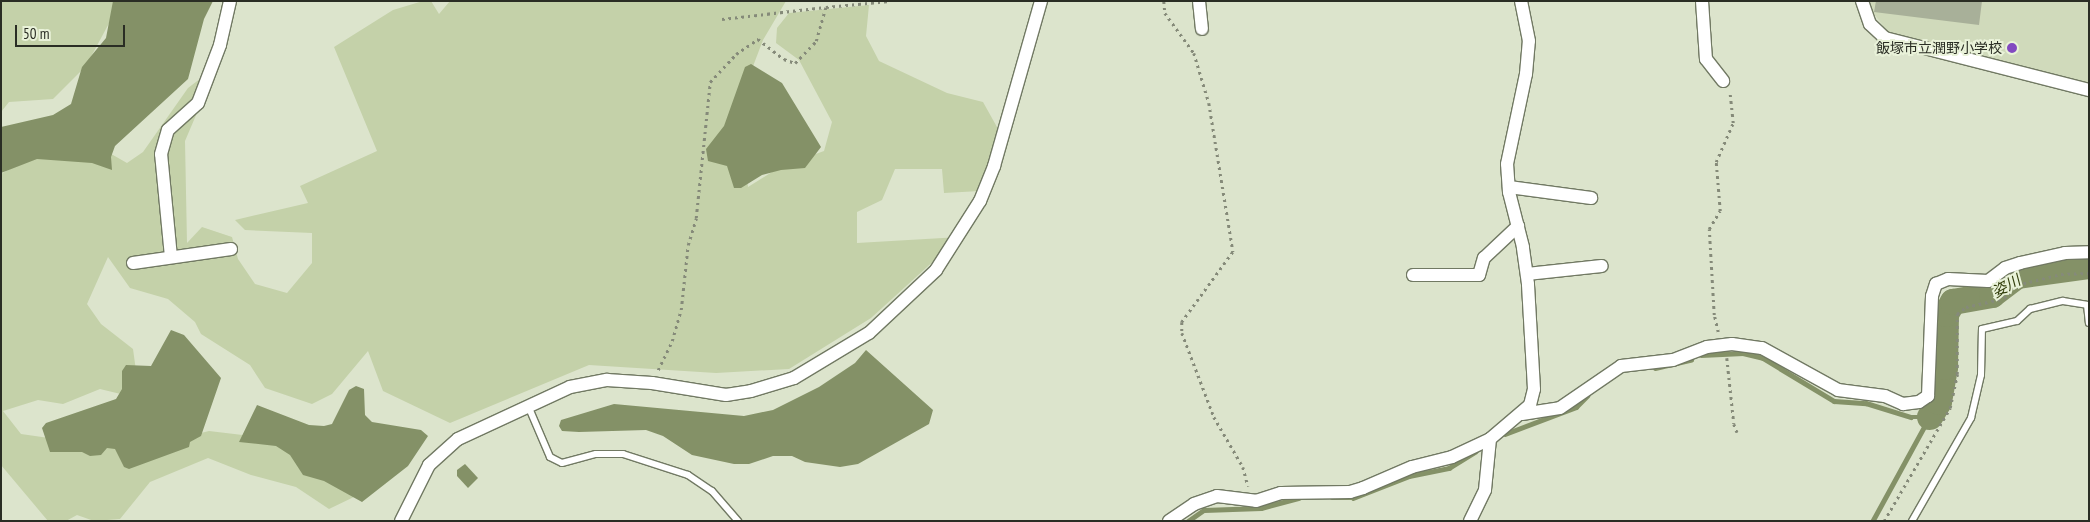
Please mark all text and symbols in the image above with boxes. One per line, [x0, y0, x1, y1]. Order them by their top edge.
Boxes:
scale bar [18, 15, 128, 47]
text: 50 m [23, 24, 49, 43]
place label: 飯塚市立潤野小学校 [1876, 40, 2002, 56]
marker: 飯塚市立潤野小学校 [2006, 42, 2018, 54]
water label: 姿川 [1989, 271, 2023, 301]

